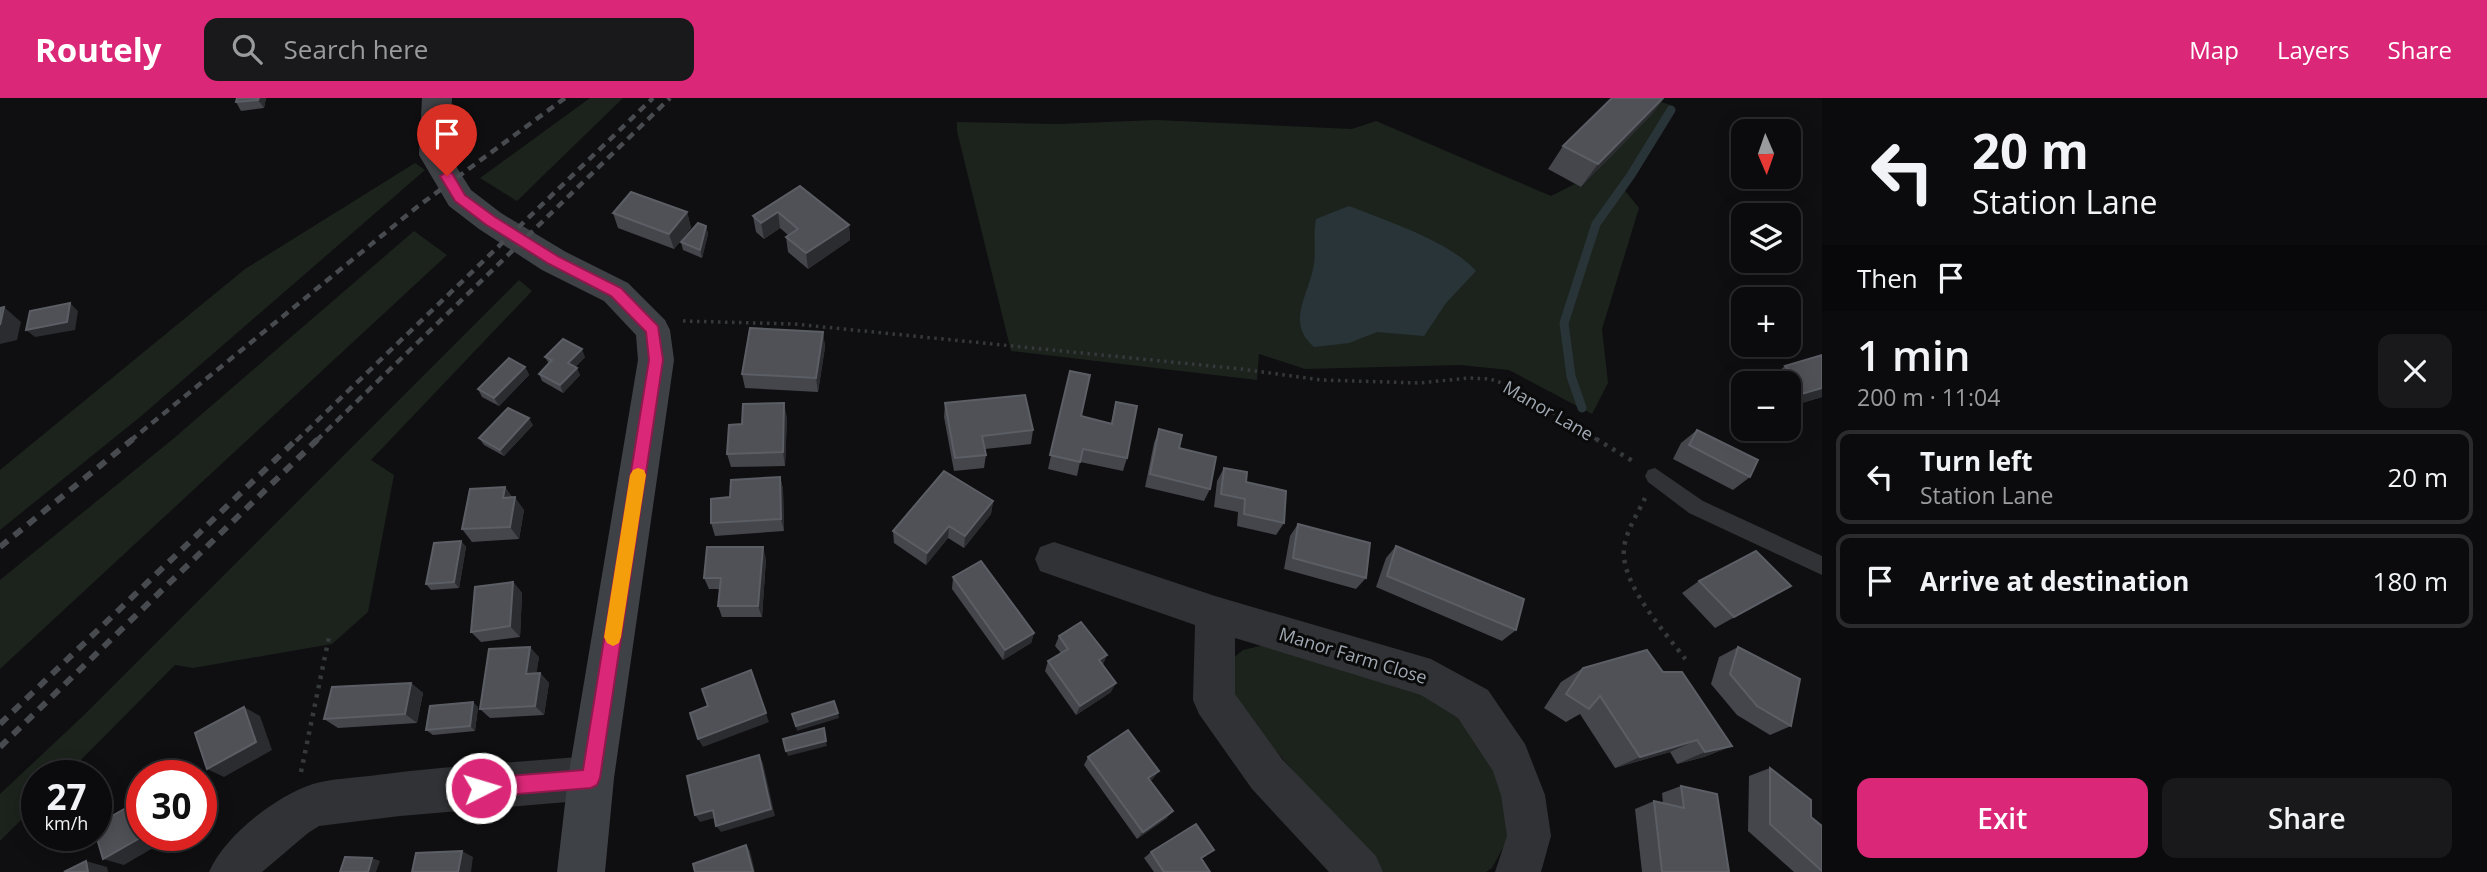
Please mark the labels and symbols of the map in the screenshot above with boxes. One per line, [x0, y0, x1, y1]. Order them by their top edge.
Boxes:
pin [417, 104, 477, 176]
north arrow [1731, 119, 1801, 189]
street label: Manor Lane [1499, 375, 1598, 446]
street label: Manor Farm Close [1276, 621, 1430, 689]
position arrow [444, 751, 518, 825]
speed limit sign: 30 [126, 760, 217, 851]

